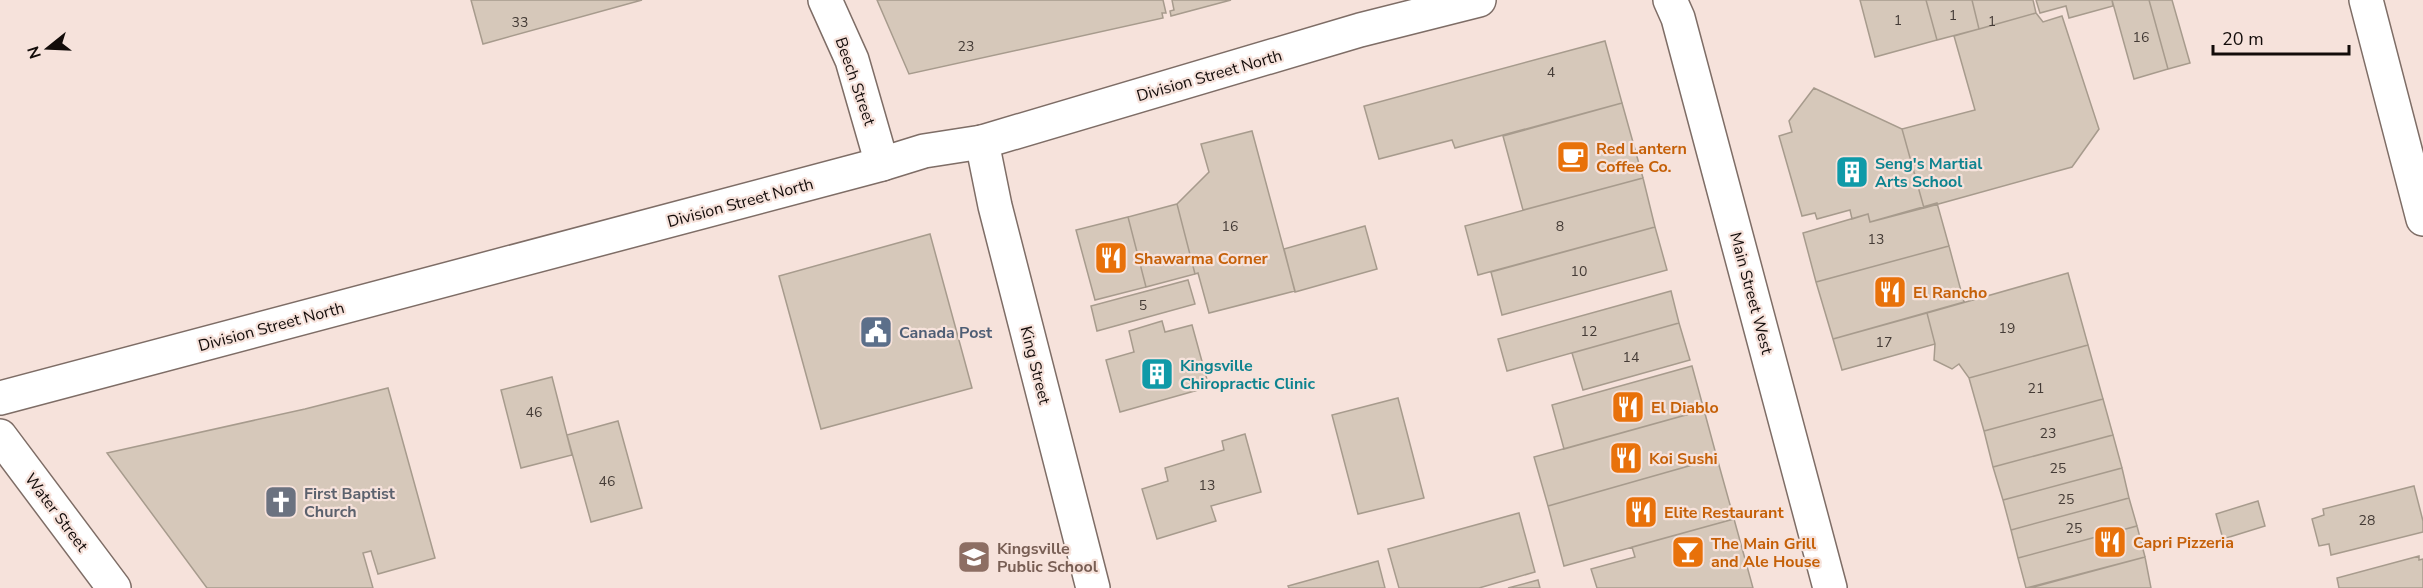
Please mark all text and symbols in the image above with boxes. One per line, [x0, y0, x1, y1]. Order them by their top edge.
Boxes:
house number: 1 [1949, 6, 1957, 25]
house number: 1 [1894, 11, 1902, 30]
house number: 1 [1988, 12, 1996, 31]
house number: 33 [512, 13, 528, 32]
north arrow [18, 18, 78, 78]
scale bar [2213, 18, 2350, 56]
text: 20 m [2222, 27, 2264, 51]
house number: 16 [2133, 28, 2149, 47]
street label: Beech Street [830, 34, 881, 129]
house number: 23 [958, 37, 974, 56]
text: N [22, 43, 47, 61]
street label: Division Street North [1134, 45, 1285, 107]
house number: 4 [1547, 63, 1555, 82]
place label: Red Lantern Coffee Co. [1596, 138, 1687, 178]
cafe icon: Red Lantern Coffee Co. [1555, 139, 1591, 175]
place label: Seng's Martial Arts School [1875, 153, 1982, 193]
building icon: Seng's Martial Arts School [1834, 154, 1870, 190]
street label: Division Street North [665, 173, 816, 233]
house number: 16 [1222, 217, 1238, 236]
house number: 8 [1556, 217, 1564, 236]
street label: Main Street West [1724, 230, 1778, 357]
house number: 13 [1868, 230, 1884, 249]
restaurant icon: Shawarma Corner [1093, 240, 1129, 276]
place label: Shawarma Corner [1134, 248, 1269, 270]
house number: 10 [1571, 262, 1587, 281]
restaurant icon: El Rancho [1872, 274, 1908, 310]
place label: El Rancho [1913, 282, 1987, 304]
house number: 5 [1139, 296, 1147, 315]
street label: Division Street North [196, 297, 347, 357]
public building icon: Canada Post [858, 314, 894, 350]
house number: 19 [1999, 319, 2015, 338]
place label: Canada Post [899, 322, 993, 344]
house number: 12 [1581, 322, 1597, 341]
street label: King Street [1015, 324, 1055, 407]
house number: 17 [1876, 333, 1892, 352]
house number: 14 [1623, 348, 1639, 367]
place label: Kingsville Chiropractic Clinic [1180, 355, 1315, 395]
building icon: Kingsville Chiropractic Clinic [1139, 356, 1175, 392]
house number: 21 [2028, 379, 2044, 398]
restaurant icon: El Diablo [1610, 389, 1646, 425]
place label: El Diablo [1651, 397, 1719, 419]
house number: 46 [526, 403, 542, 422]
house number: 23 [2040, 424, 2056, 443]
restaurant icon: Koi Sushi [1608, 440, 1644, 476]
place label: Koi Sushi [1649, 448, 1718, 470]
house number: 25 [2050, 459, 2066, 478]
street label: Water Street [20, 469, 93, 557]
house number: 46 [599, 472, 615, 491]
house number: 13 [1199, 476, 1215, 495]
place label: First Baptist Church [304, 483, 396, 523]
church icon: First Baptist Church [263, 484, 299, 520]
house number: 25 [2058, 490, 2074, 509]
restaurant icon: Elite Restaurant [1623, 494, 1659, 530]
place label: Elite Restaurant [1664, 502, 1784, 524]
house number: 28 [2359, 511, 2375, 530]
house number: 25 [2066, 519, 2082, 538]
restaurant icon: Capri Pizzeria [2092, 524, 2128, 560]
place label: Capri Pizzeria [2133, 532, 2234, 554]
place label: The Main Grill and Ale House [1711, 533, 1821, 573]
bar icon: The Main Grill and Ale House [1670, 534, 1706, 570]
place label: Kingsville Public School [997, 538, 1098, 578]
school or university icon: Kingsville Public School [956, 539, 992, 575]

